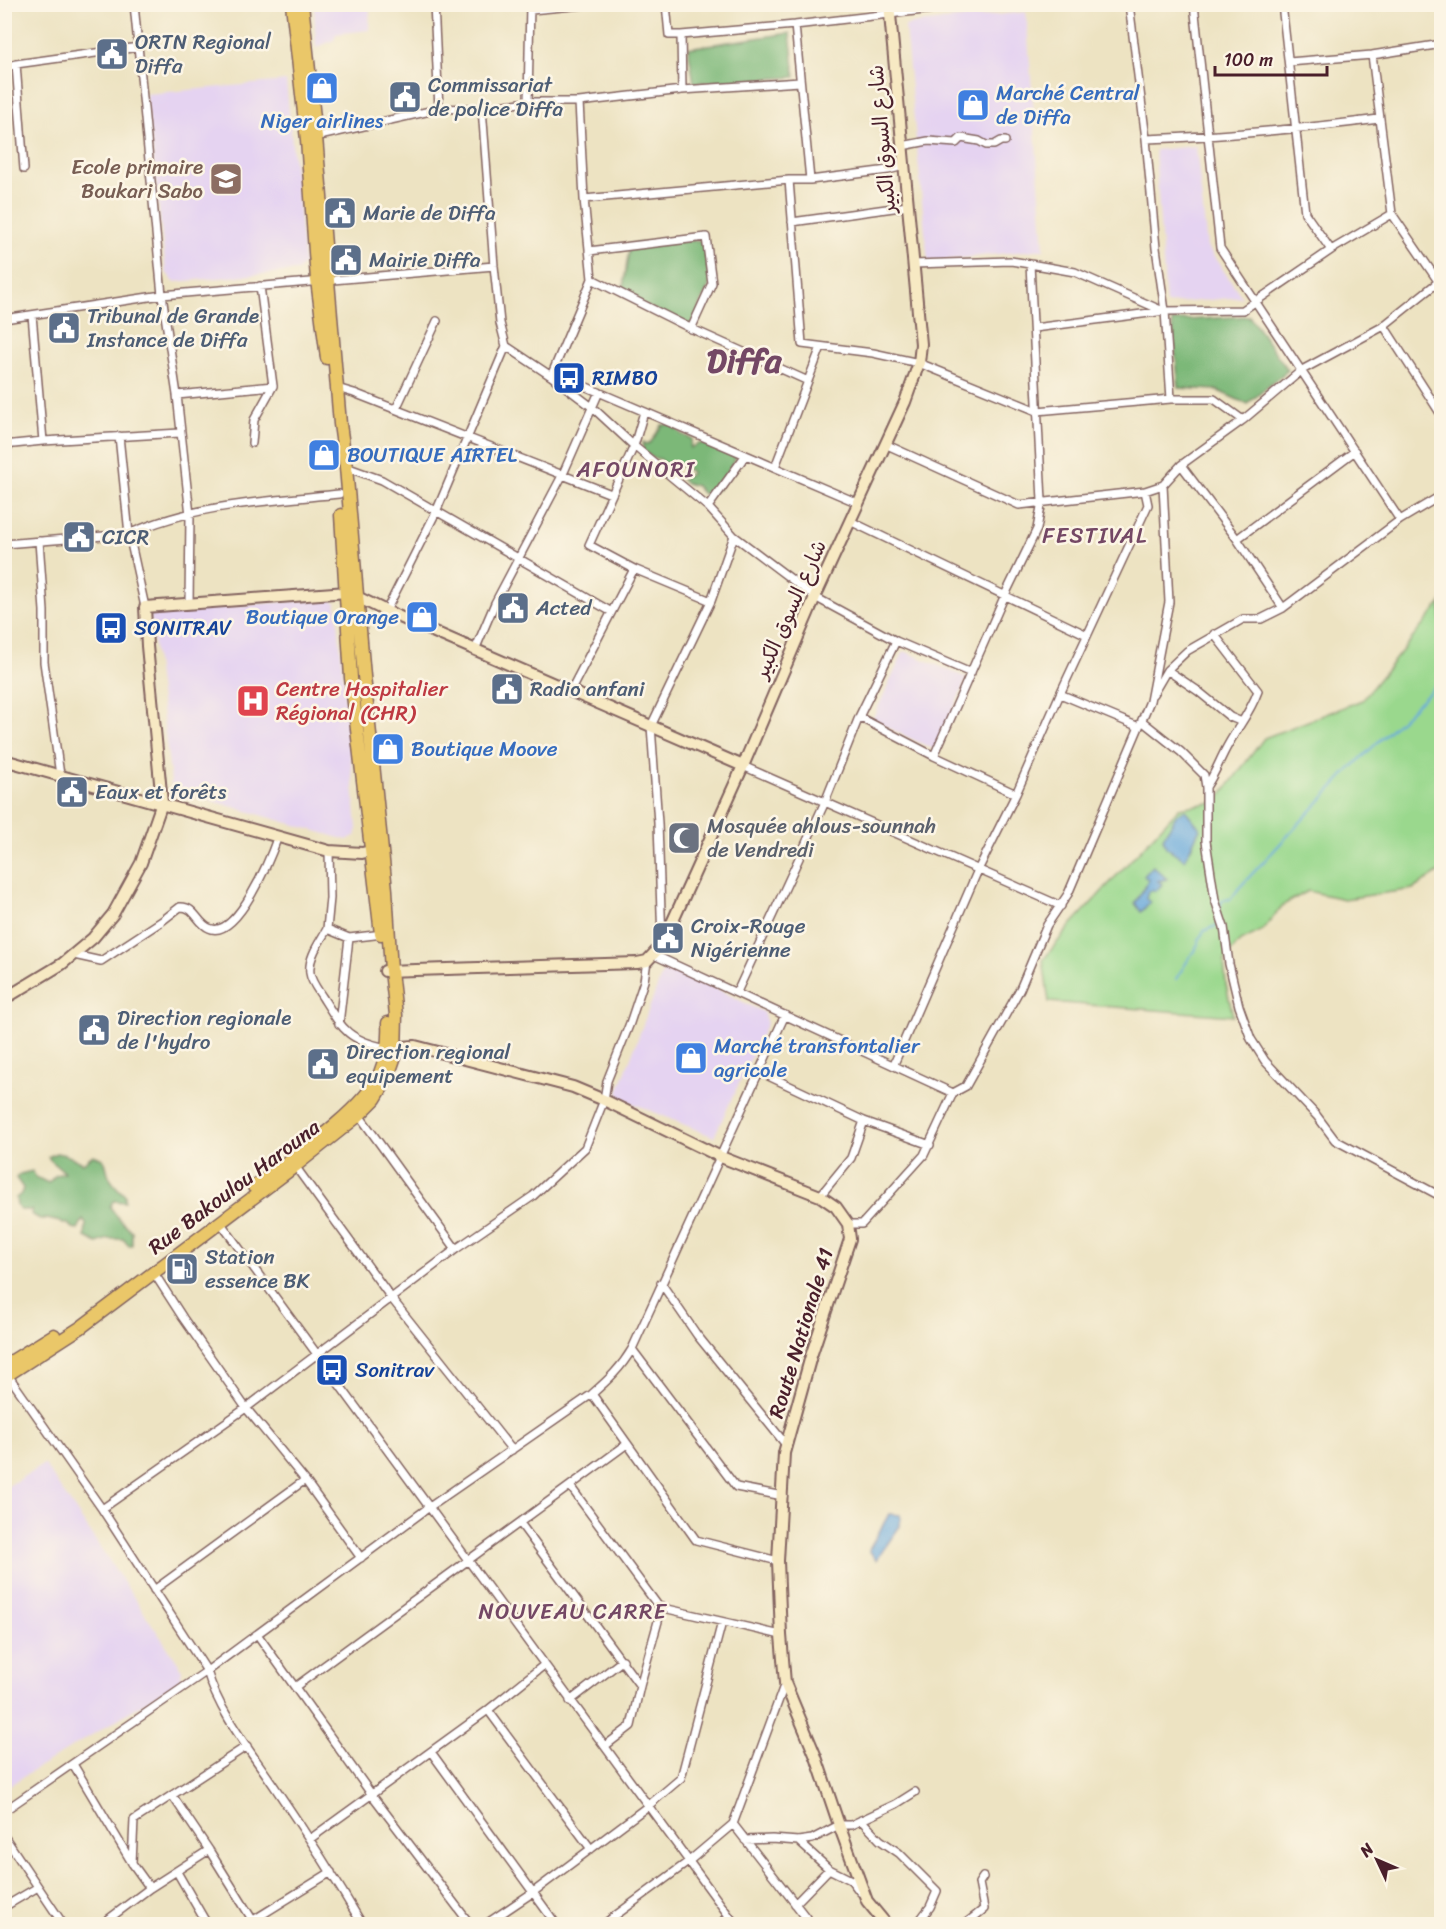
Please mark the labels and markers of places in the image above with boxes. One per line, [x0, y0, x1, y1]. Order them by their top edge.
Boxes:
place label: ORTN Regional Diffa [135, 23, 272, 85]
public building icon: ORTN Regional Diffa [94, 36, 130, 72]
place label: Commissariat de police Diffa [428, 66, 564, 128]
shop icon: Niger airlines [304, 70, 340, 106]
place label: Marché Central de Diffa [996, 74, 1141, 136]
public building icon: Commissariat de police Diffa [387, 79, 423, 115]
shop icon: Marché Central de Diffa [955, 87, 991, 123]
place label: Niger airlines [261, 102, 384, 140]
place label: Ecole primaire Boukari Sabo [71, 148, 203, 210]
school or university icon: Ecole primaire Boukari Sabo [208, 161, 244, 197]
place label: Marie de Diffa [363, 194, 496, 232]
public building icon: Marie de Diffa [322, 195, 358, 231]
place label: Mairie Diffa [369, 241, 481, 279]
public building icon: Mairie Diffa [328, 242, 364, 278]
place label: Tribunal de Grande Instance de Diffa [86, 297, 259, 359]
public building icon: Tribunal de Grande Instance de Diffa [46, 310, 82, 346]
place label: RIMBO [592, 359, 658, 397]
bus stop icon: RIMBO [551, 360, 587, 396]
place label: BOUTIQUE AIRTEL [347, 436, 517, 474]
shop icon: BOUTIQUE AIRTEL [306, 437, 342, 473]
place label: CICR [102, 518, 149, 556]
public building icon: CICR [61, 519, 97, 555]
place label: Acted [535, 589, 593, 627]
public building icon: Acted [495, 590, 531, 626]
place label: Boutique Orange [246, 598, 399, 636]
shop icon: Boutique Orange [404, 599, 440, 635]
place label: SONITRAV [134, 609, 233, 647]
bus stop icon: SONITRAV [93, 610, 129, 646]
place label: Centre Hospitalier Régional (CHR) [276, 670, 449, 732]
place label: Radio anfani [530, 670, 646, 708]
public building icon: Radio anfani [489, 671, 525, 707]
hospital icon: Centre Hospitalier Régional (CHR) [235, 683, 271, 719]
place label: Boutique Moove [411, 730, 558, 768]
shop icon: Boutique Moove [370, 731, 406, 767]
place label: Eaux et forêts [95, 773, 227, 811]
public building icon: Eaux et forêts [54, 774, 90, 810]
place label: Mosquée ahlous-sounnah de Vendredi [707, 807, 936, 869]
mosque icon: Mosquée ahlous-sounnah de Vendredi [666, 820, 702, 856]
place label: Croix-Rouge Nigérienne [691, 907, 806, 969]
public building icon: Croix-Rouge Nigérienne [650, 920, 686, 956]
place label: Direction regionale de l'hydro [117, 999, 291, 1061]
public building icon: Direction regionale de l'hydro [76, 1012, 112, 1048]
place label: Marché transfontalier agricole [714, 1027, 921, 1089]
place label: Direction regional equipement [346, 1033, 511, 1095]
shop icon: Marché transfontalier agricole [673, 1040, 709, 1076]
public building icon: Direction regional equipement [305, 1046, 341, 1082]
place label: Station essence BK [205, 1238, 311, 1300]
fuel station icon: Station essence BK [164, 1251, 200, 1287]
place label: Sonitrav [355, 1351, 435, 1389]
bus stop icon: Sonitrav [314, 1352, 350, 1388]

